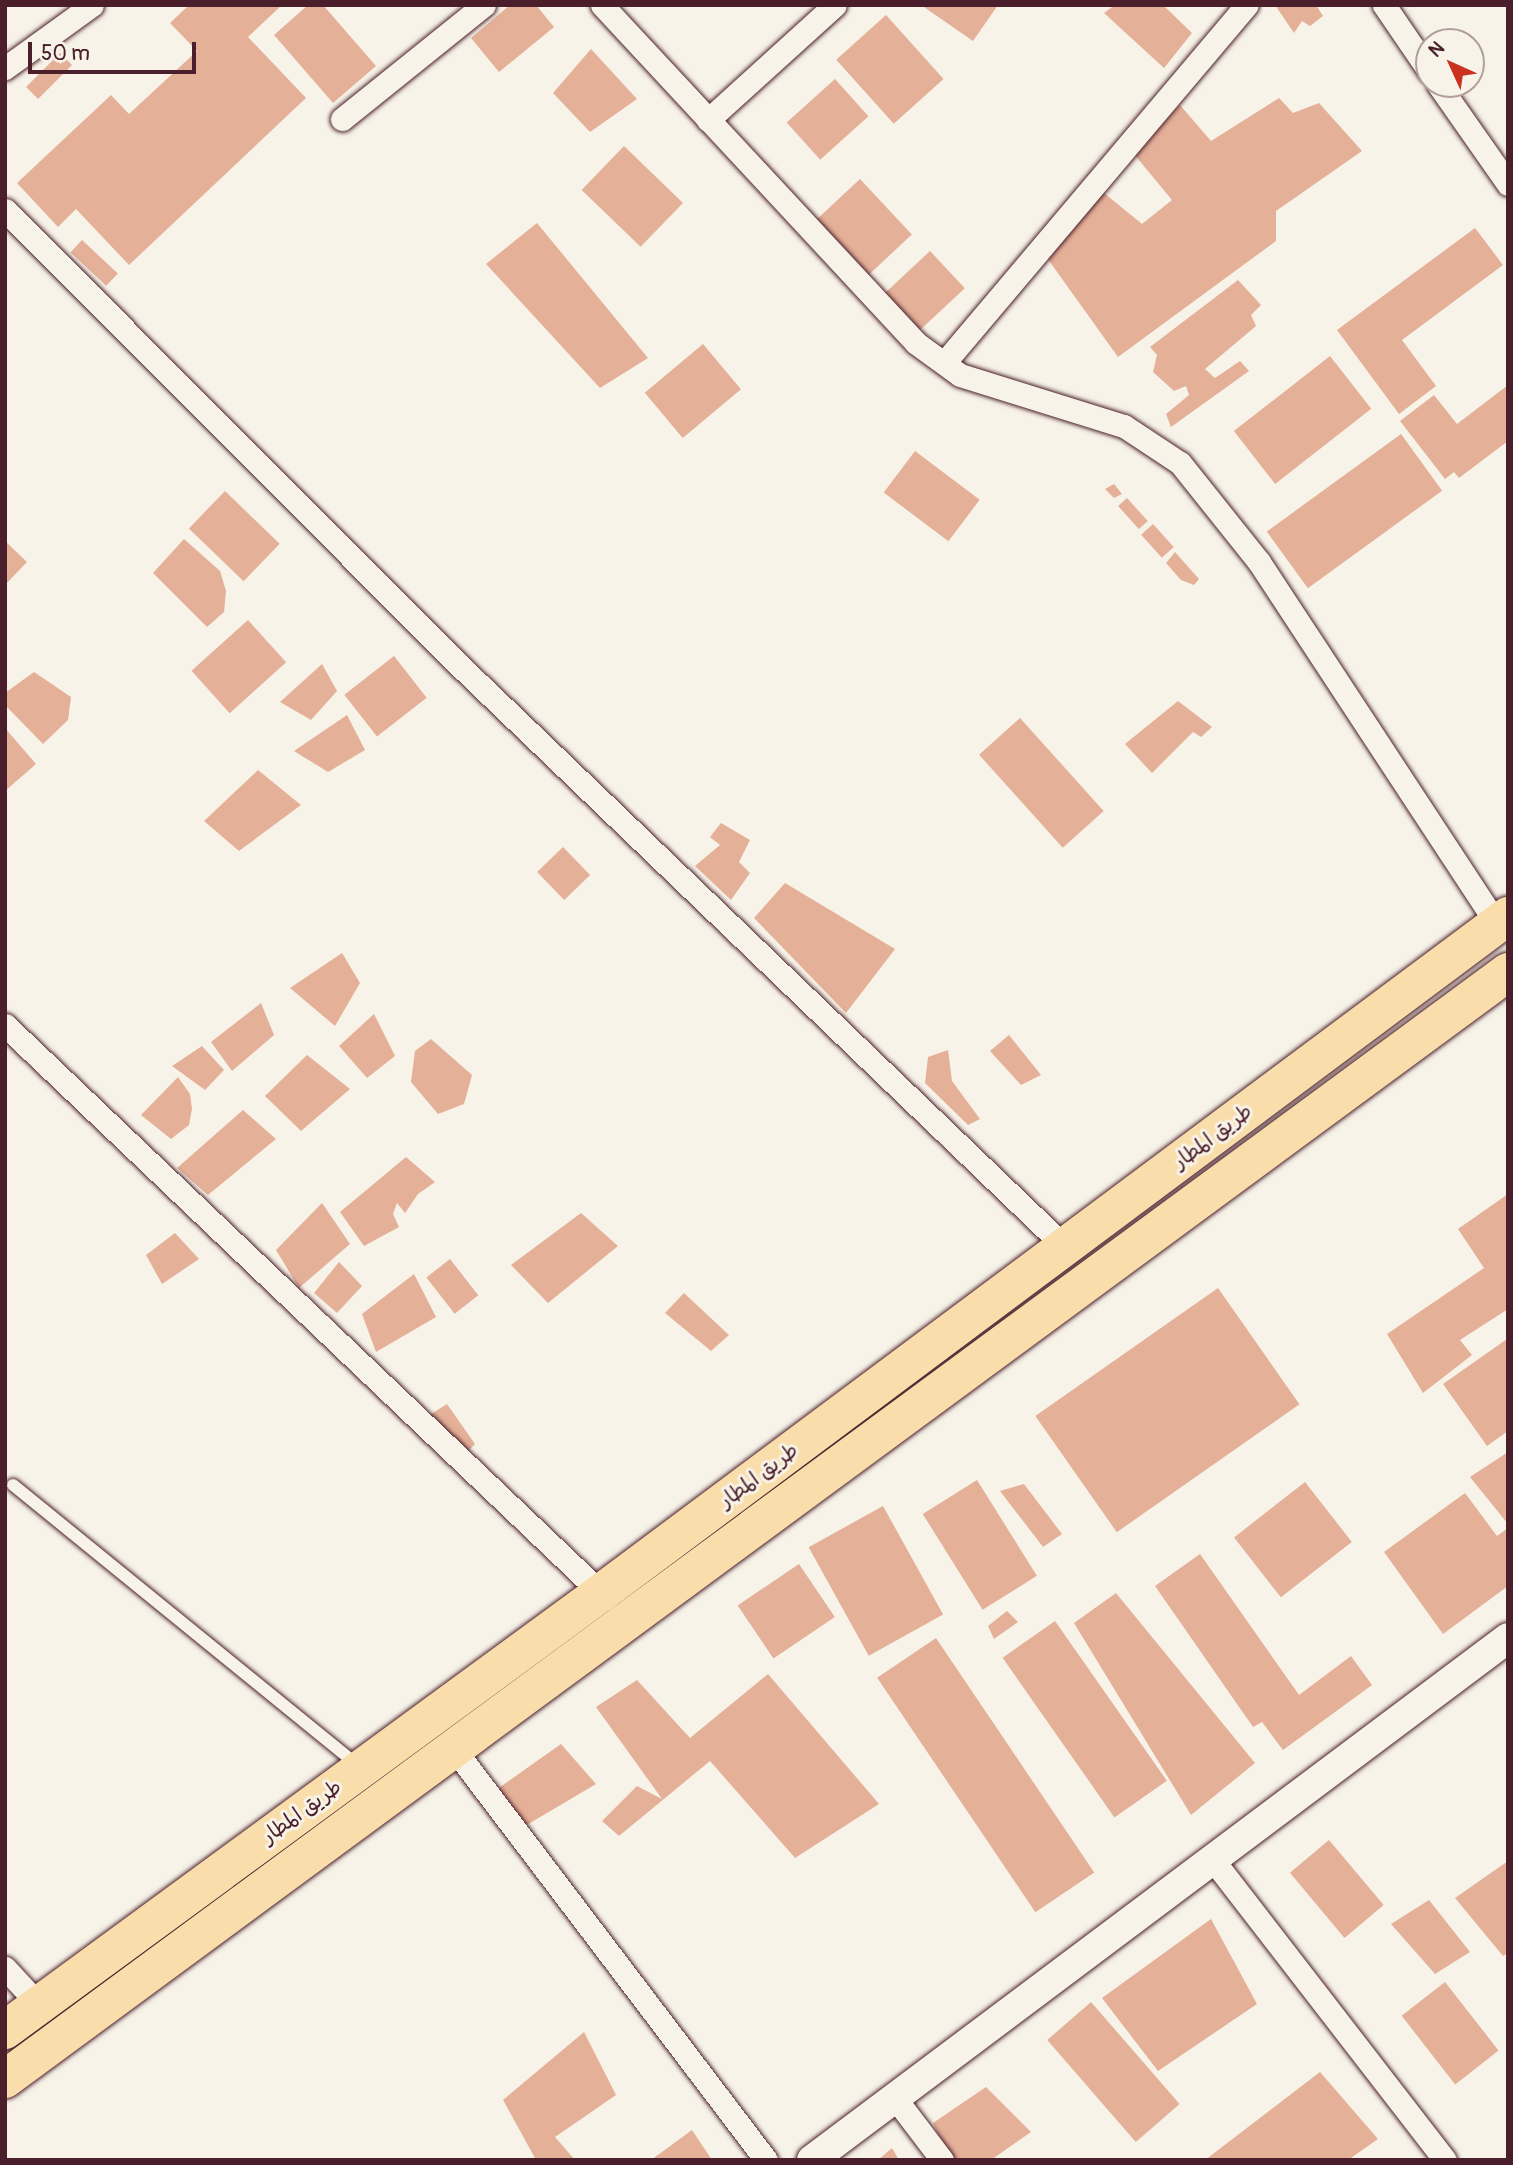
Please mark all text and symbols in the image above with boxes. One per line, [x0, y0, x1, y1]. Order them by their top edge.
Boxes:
scale bar [32, 28, 200, 72]
north arrow [1415, 28, 1485, 98]
text: N [1424, 37, 1450, 63]
text: 50 m [41, 40, 90, 67]
street label: طريق المطار [1168, 1099, 1258, 1175]
street label: طريق المطار [714, 1438, 804, 1514]
street label: طريق المطار [257, 1775, 347, 1849]

